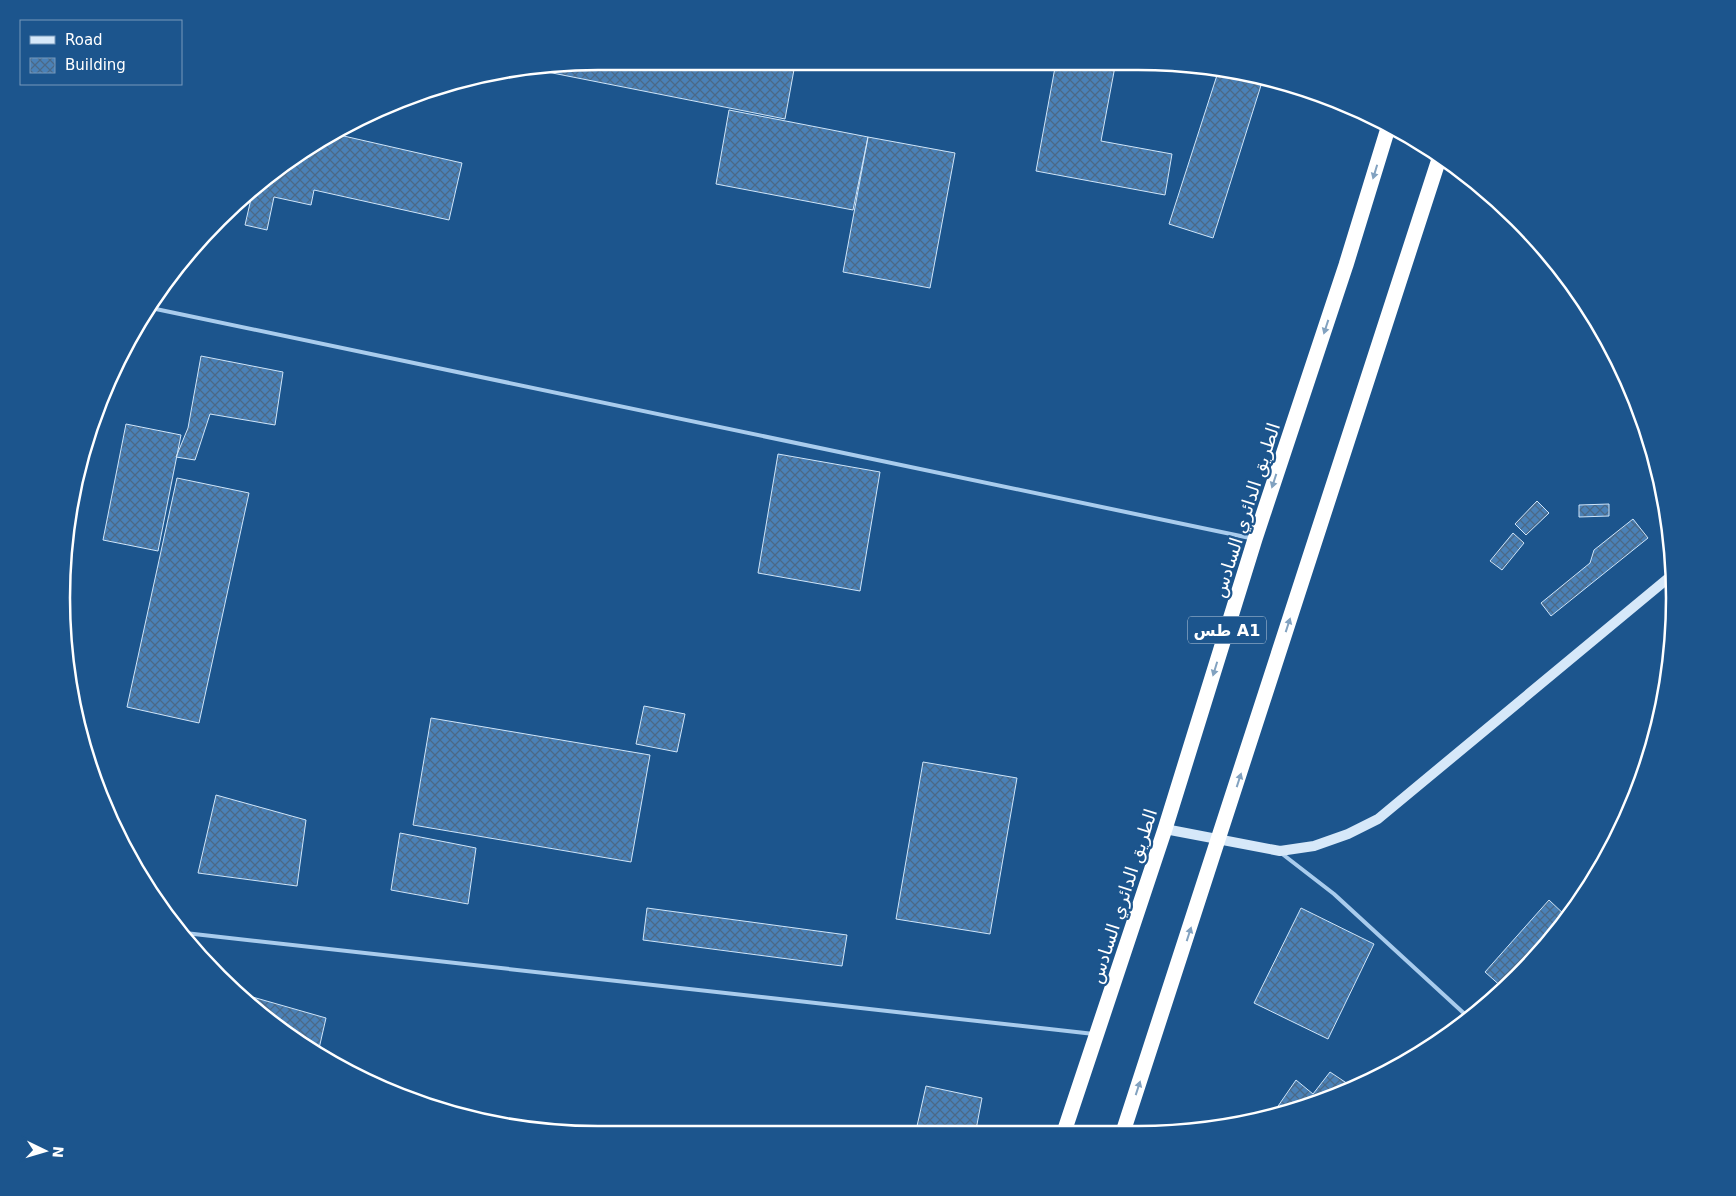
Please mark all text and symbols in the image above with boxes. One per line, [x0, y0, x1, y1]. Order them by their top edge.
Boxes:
legend [20, 20, 182, 85]
text: Road [65, 31, 103, 49]
text: Building [65, 56, 126, 74]
one-way arrow [1370, 164, 1378, 179]
one-way arrow [1321, 319, 1329, 334]
street label: الطريق الدائري السادس [1208, 420, 1285, 600]
one-way arrow [1270, 473, 1278, 488]
road number: طس A1 [1188, 616, 1266, 644]
one-way arrow [1285, 617, 1292, 632]
one-way arrow [1210, 662, 1218, 677]
one-way arrow [1236, 772, 1243, 787]
street label: الطريق الدائري السادس [1085, 806, 1162, 986]
one-way arrow [1185, 926, 1193, 941]
one-way arrow [1135, 1081, 1142, 1096]
north arrow [20, 1126, 70, 1176]
text: N [49, 1146, 66, 1159]

